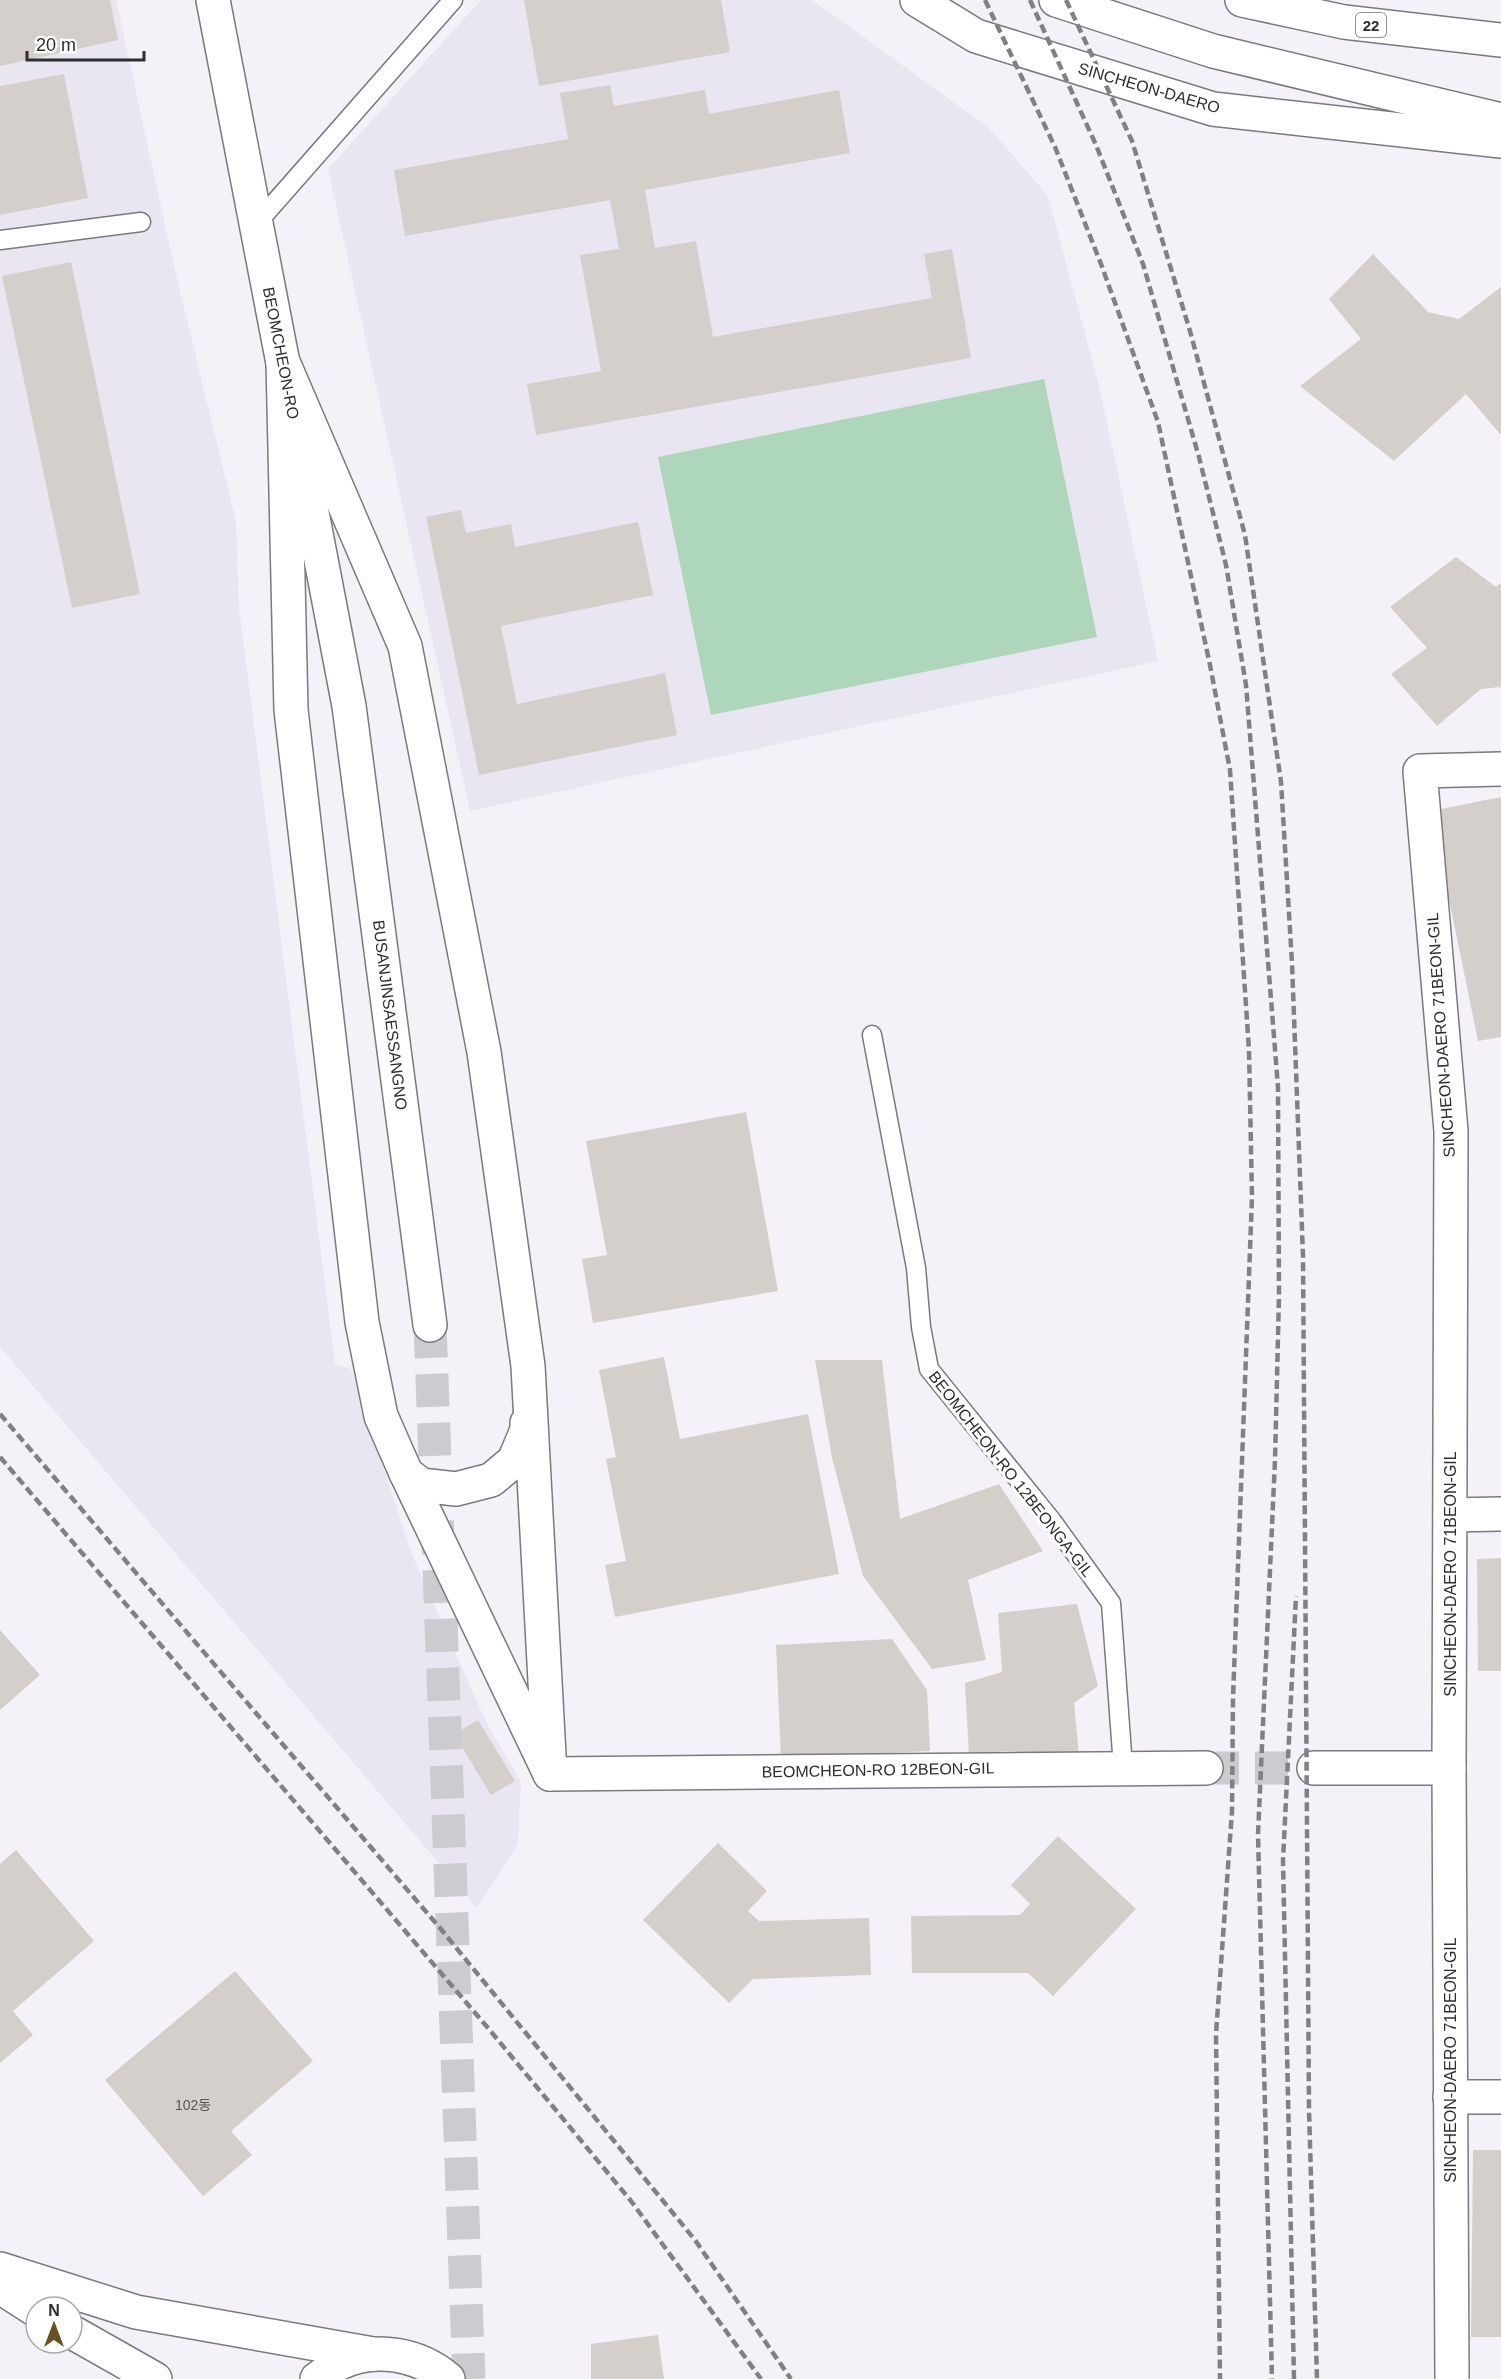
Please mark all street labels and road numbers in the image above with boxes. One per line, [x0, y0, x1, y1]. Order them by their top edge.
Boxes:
road number: 22 [1356, 13, 1386, 37]
street label: SINCHEON-DAERO [1076, 60, 1222, 116]
street label: BEOMCHEON-RO [260, 285, 302, 421]
street label: SINCHEON-DAERO 71BEON-GIL [1424, 912, 1458, 1158]
street label: BUSANJINSAESSANGNO [370, 919, 410, 1111]
street label: BEOMCHEON-RO 12BEONGA-GIL [925, 1368, 1097, 1580]
street label: SINCHEON-DAERO 71BEON-GIL [1442, 1451, 1459, 1697]
street label: BEOMCHEON-RO 12BEON-GIL [761, 1759, 995, 1781]
street label: SINCHEON-DAERO 71BEON-GIL [1442, 1937, 1459, 2183]

